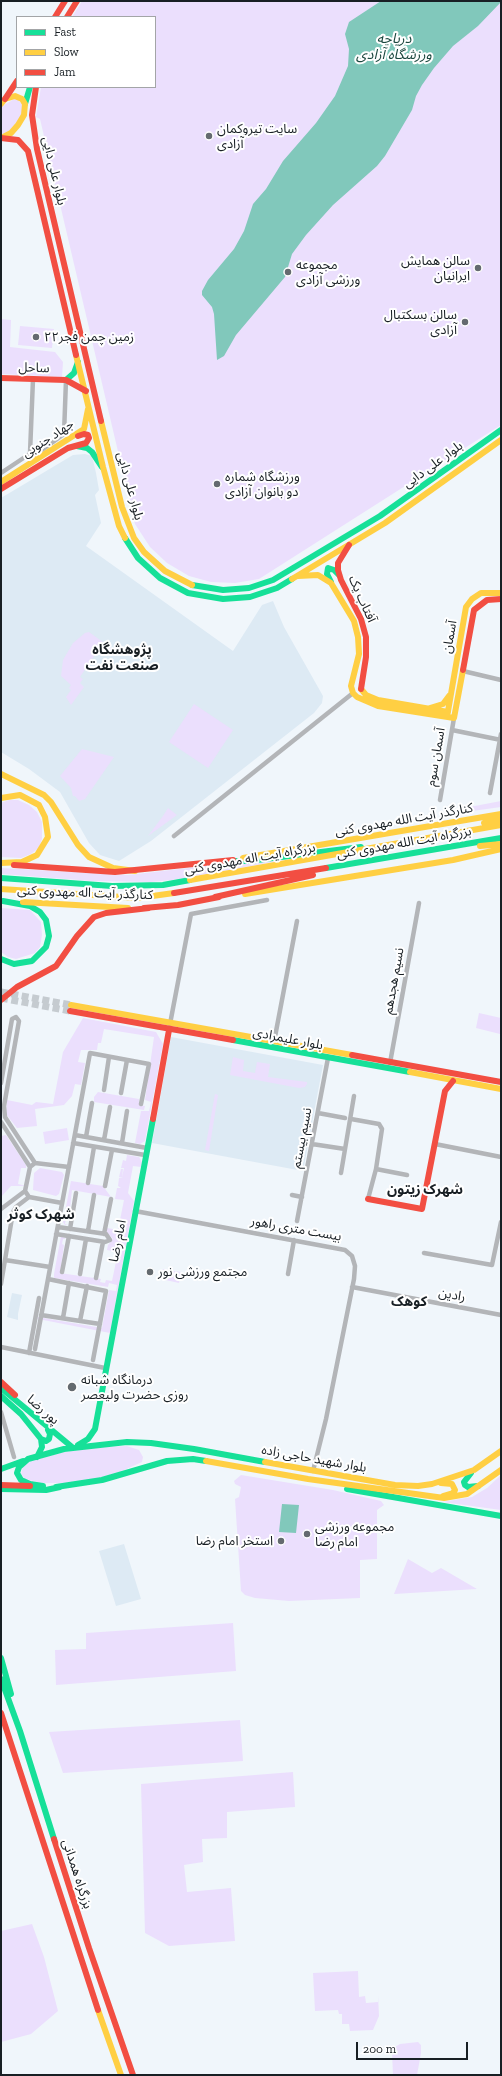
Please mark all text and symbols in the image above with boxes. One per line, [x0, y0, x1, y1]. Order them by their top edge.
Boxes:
legend [16, 16, 156, 88]
text: Fast [54, 25, 76, 39]
water label: دریاچه ورزشگاه آزادی [356, 31, 432, 64]
text: Slow [54, 45, 79, 59]
text: Jam [54, 65, 75, 79]
place label: سایت تیروکمان آزادی [217, 121, 297, 152]
marker: سایت تیروکمان آزادی [204, 131, 214, 141]
street label: بلوار علی دایی [39, 135, 69, 207]
place label: سالن همایش ایرانیان [401, 253, 470, 284]
place label: مجموعه ورزشی آزادی [296, 257, 360, 288]
marker: سالن همایش ایرانیان [473, 263, 483, 273]
marker: مجموعه ورزشی آزادی [283, 267, 293, 277]
place label: سالن بسکتبال آزادی [384, 307, 457, 338]
marker: سالن بسکتبال آزادی [460, 317, 470, 327]
place label: زمین چمن فجر۲۲ [44, 329, 134, 345]
marker: زمین چمن فجر۲۲ [31, 332, 41, 342]
street label: ساحل [18, 360, 50, 376]
street label: جهاد جنوبی [19, 417, 77, 461]
street label: بلوار علی دایی [400, 438, 466, 492]
street label: بلوار علی دایی [113, 450, 147, 522]
place label: ورزشگاه شماره دو بانوان آزادی [225, 469, 300, 500]
marker: ورزشگاه شماره دو بانوان آزادی [212, 479, 222, 489]
street label: آفتاب یک [345, 573, 379, 625]
street label: آسمان [439, 619, 461, 655]
district label: پژوهشگاه صنعت نفت [85, 642, 159, 674]
street label: آسمان سوم [423, 727, 449, 787]
street label: کنارگذر آیت الله مهدوی کنی [334, 800, 474, 840]
street label: بزرگراه آیت الله مهدوی کنی [335, 823, 473, 863]
street label: بزرگراه آیت اله مهدوی کنی [183, 840, 317, 878]
street label: کنارگذر آیت اله مهدوی کنی [17, 883, 153, 903]
street label: نسیم هجدهم [380, 947, 408, 1015]
street label: بلوار علیمرادی [252, 1025, 324, 1053]
street label: نسیم بیستم [289, 1106, 315, 1170]
district label: شهرک زیتون [387, 1182, 463, 1198]
district label: شهرک کوثر [7, 1207, 75, 1223]
street label: بیست متری راهور [249, 1213, 343, 1245]
street label: امام رضا [106, 1218, 130, 1264]
place label: مجتمع ورزشی نور [158, 1264, 247, 1280]
marker: مجتمع ورزشی نور [145, 1267, 155, 1277]
street label: رادین [437, 1285, 467, 1305]
district label: کوهک [391, 1294, 427, 1310]
place label: درمانگاه شبانه روزی حضرت ولیعصر [81, 1372, 188, 1403]
marker: درمانگاه شبانه روزی حضرت ولیعصر [66, 1381, 78, 1393]
street label: پور رضا [24, 1392, 62, 1428]
street label: بلوار شهید حاجی زاده [260, 1442, 368, 1476]
place label: مجموعه ورزشی امام رضا [315, 1519, 394, 1550]
marker: مجموعه ورزشی امام رضا [302, 1529, 312, 1539]
place label: استخر امام رضا [196, 1533, 273, 1549]
marker: استخر امام رضا [276, 1536, 286, 1546]
street label: بزرگراه همدانی [58, 1837, 96, 1911]
scale bar [358, 2034, 470, 2060]
text: 200 m [363, 2042, 396, 2056]

